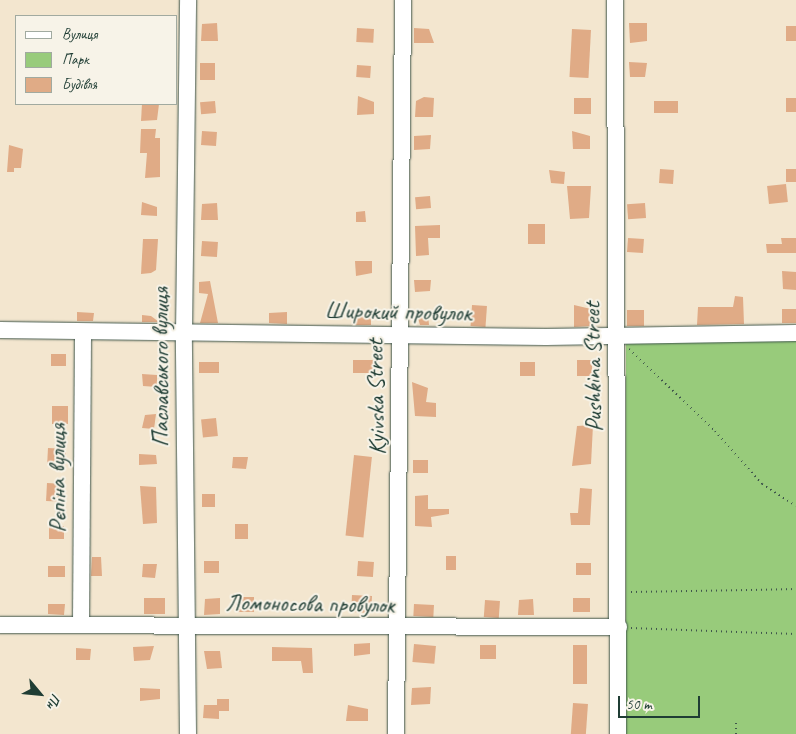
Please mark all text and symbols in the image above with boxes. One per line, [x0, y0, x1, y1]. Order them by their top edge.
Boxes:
legend [15, 15, 178, 105]
text: Вулиця [62, 25, 98, 44]
text: Парк [62, 50, 89, 69]
text: Будівля [62, 75, 97, 94]
street label: Паславського вулиця [147, 286, 175, 448]
street label: Широкий провулок [324, 296, 472, 328]
street label: Pushkina Street [577, 302, 609, 432]
street label: Kyivska Street [361, 339, 391, 455]
street label: Рєпіна вулиця [44, 423, 72, 533]
street label: Ломоносова провулок [225, 588, 395, 620]
north arrow [15, 669, 65, 719]
scale bar [621, 686, 704, 718]
text: Пн [43, 691, 65, 712]
text: 50 m [626, 695, 652, 714]

